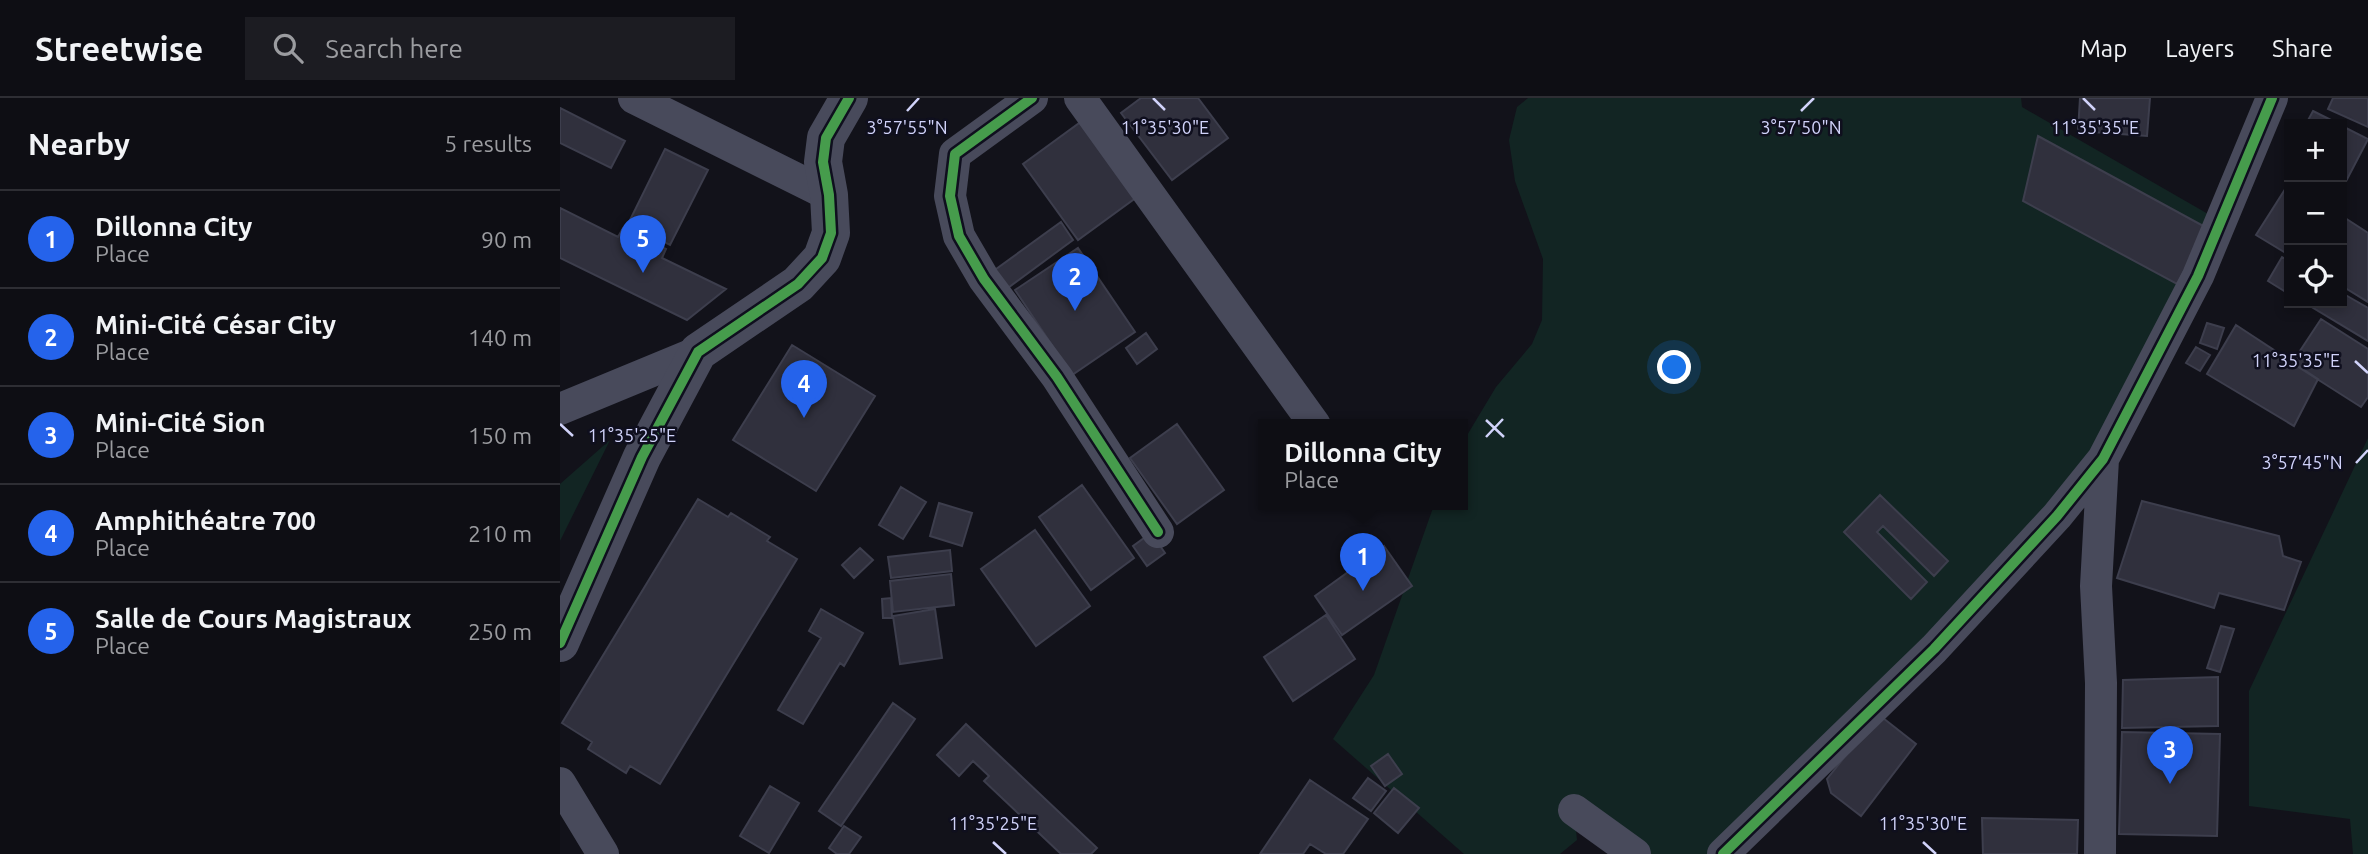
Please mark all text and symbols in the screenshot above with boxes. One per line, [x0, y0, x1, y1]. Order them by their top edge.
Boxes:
search box [245, 17, 735, 80]
icon: search [269, 29, 307, 67]
text: Streetwise [35, 30, 203, 67]
text: Search here [325, 34, 463, 63]
text: Map [2080, 35, 2127, 62]
text: Layers [2165, 35, 2234, 62]
text: Share [2272, 35, 2333, 62]
text: 3°57'55"N [867, 117, 947, 137]
text: 11°35'30"E [1121, 117, 1209, 137]
text: 3°57'50"N [1761, 117, 1841, 137]
text: 11°35'35"E [2051, 117, 2139, 137]
map controls [2284, 119, 2347, 308]
button: + [2284, 119, 2347, 182]
text: Nearby [28, 127, 130, 161]
text: 5 results [444, 131, 532, 156]
button: − [2284, 182, 2347, 245]
text: Dillonna City [95, 212, 252, 241]
pin: 5 [620, 215, 666, 273]
text: 1 [45, 227, 57, 252]
text: 90 m [481, 227, 532, 252]
text: Place [95, 241, 150, 266]
button: locate [2284, 245, 2347, 308]
pin: 2 [1052, 253, 1098, 311]
text: Mini-Cité César City [95, 310, 336, 339]
text: 2 [45, 325, 57, 350]
text: 140 m [468, 325, 532, 350]
text: Place [95, 339, 150, 364]
your location [1657, 350, 1691, 384]
text: 11°35'35"E [2252, 350, 2340, 370]
pin: 4 [781, 360, 827, 418]
text: Mini-Cité Sion [95, 408, 265, 437]
popup [1258, 419, 1468, 510]
text: 3 [45, 423, 57, 448]
text: 150 m [468, 423, 532, 448]
text: 11°35'25"E [588, 425, 676, 445]
text: Place [95, 437, 150, 462]
text: Dillonna City [1284, 438, 1442, 467]
text: 3°57'45"N [2262, 452, 2342, 472]
text: Place [1284, 467, 1339, 492]
text: Amphithéatre 700 [95, 506, 316, 535]
text: 4 [45, 521, 57, 546]
text: 210 m [468, 521, 532, 546]
pin: 1 [1340, 533, 1386, 591]
text: Place [95, 535, 150, 560]
text: Salle de Cours Magistraux [95, 604, 411, 633]
text: 5 [45, 619, 57, 644]
text: 250 m [468, 619, 532, 644]
text: Place [95, 633, 150, 658]
pin: 3 [2147, 726, 2193, 784]
text: 11°35'25"E [949, 813, 1037, 833]
text: 11°35'30"E [1879, 813, 1967, 833]

